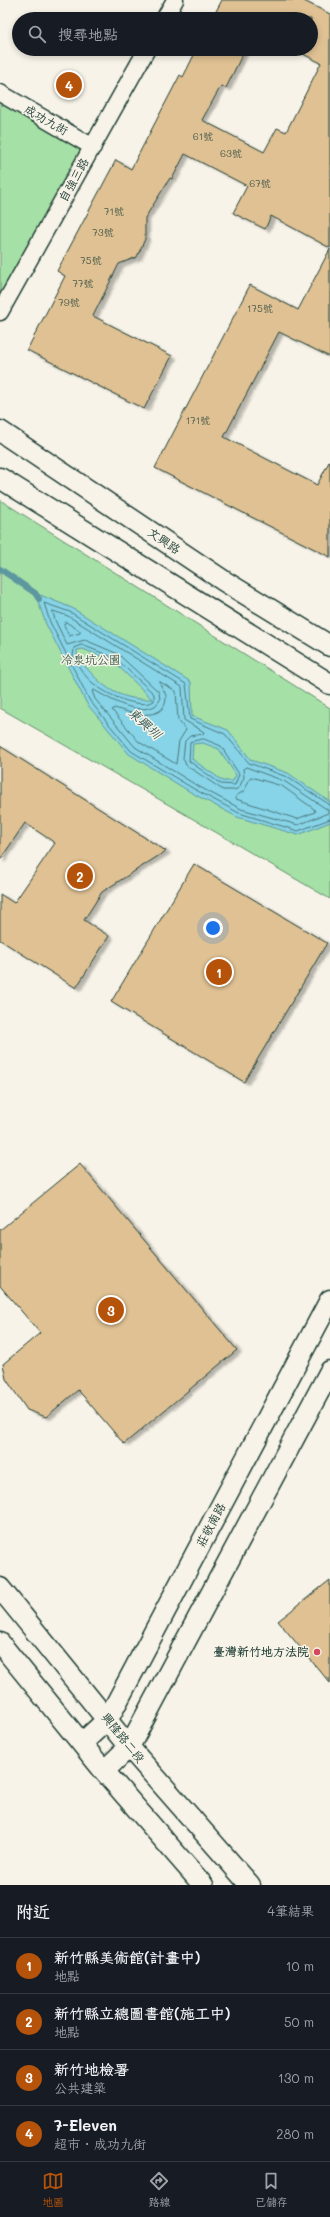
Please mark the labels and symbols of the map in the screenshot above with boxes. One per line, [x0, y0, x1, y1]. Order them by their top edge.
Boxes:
pin: 4 [56, 70, 82, 100]
street label: 成功九街 [22, 100, 71, 138]
house number: 61號 [193, 129, 213, 143]
house number: 63號 [220, 146, 242, 160]
street label: 自強三路 [54, 155, 92, 204]
house number: 67號 [249, 176, 271, 190]
house number: 71號 [104, 204, 124, 218]
house number: 73號 [92, 225, 114, 239]
house number: 75號 [80, 253, 102, 267]
house number: 77號 [72, 276, 94, 290]
house number: 79號 [58, 295, 80, 309]
house number: 175號 [247, 301, 273, 315]
house number: 171號 [186, 413, 210, 427]
street label: 文興路 [145, 523, 184, 557]
park label: 冷泉坑公園 [61, 651, 121, 667]
water label: 東興圳 [125, 703, 167, 743]
pin: 2 [67, 861, 93, 891]
your location [203, 918, 223, 938]
pin: 1 [206, 957, 232, 987]
pin: 3 [98, 1295, 124, 1325]
street label: 莊敬南路 [192, 1500, 228, 1549]
place label: 臺灣新竹地方法院 [213, 1643, 309, 1659]
marker: 臺灣新竹地方法院 [312, 1647, 322, 1657]
street label: 興隆路二段 [99, 1709, 149, 1766]

